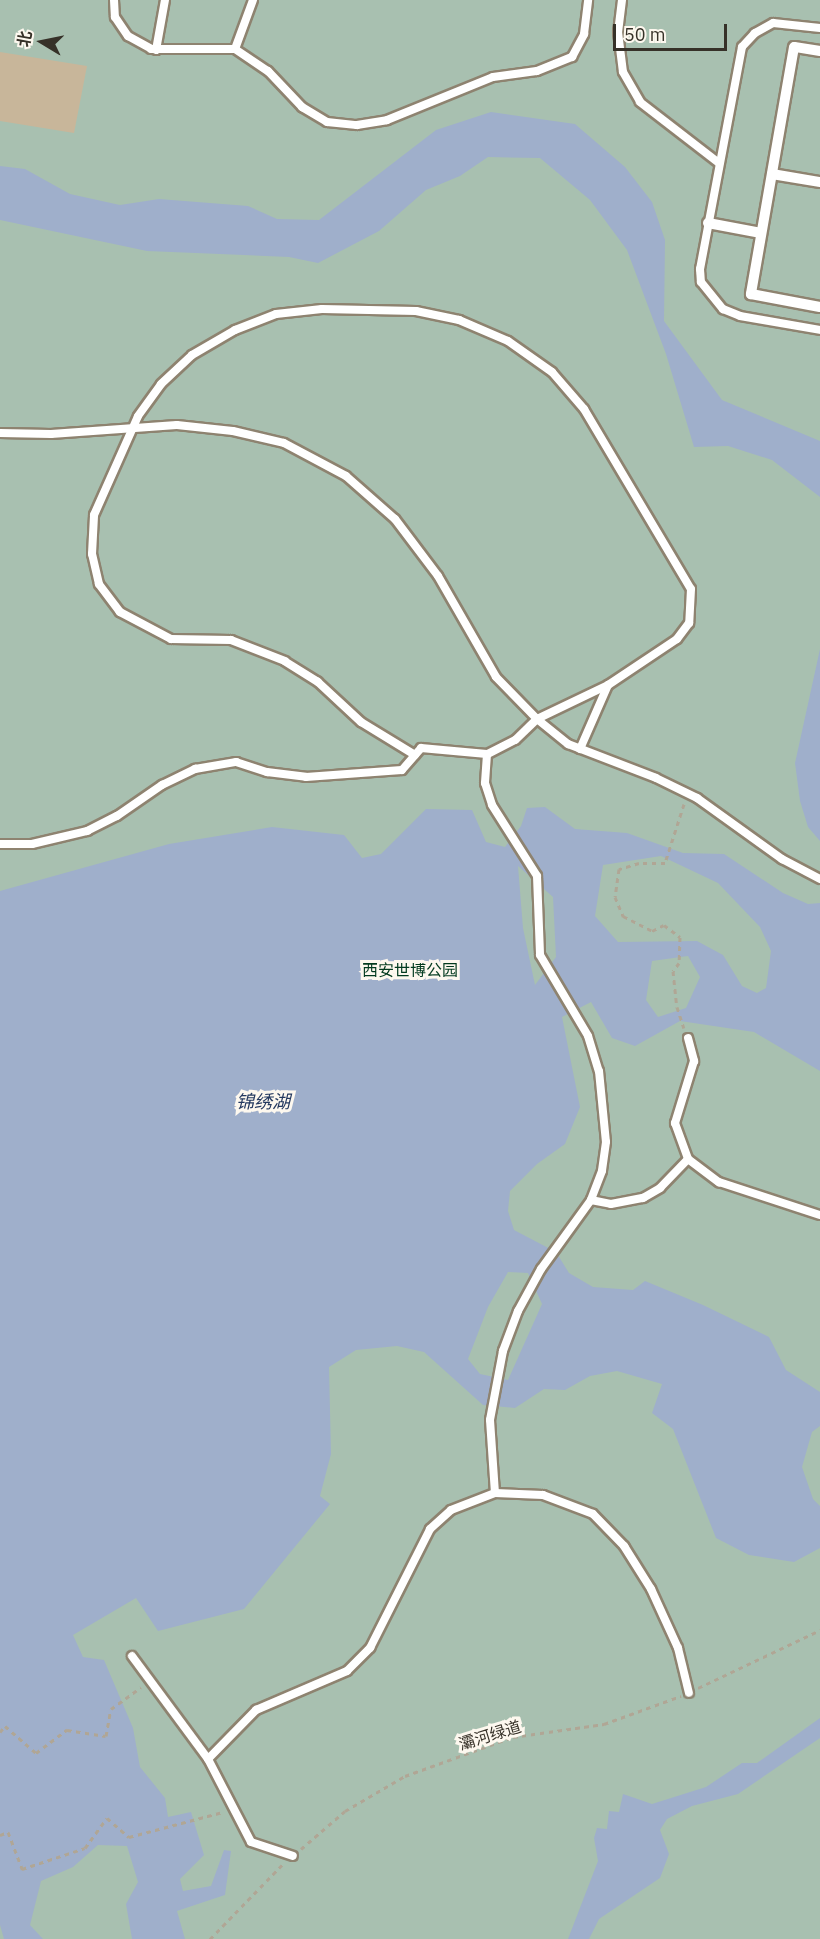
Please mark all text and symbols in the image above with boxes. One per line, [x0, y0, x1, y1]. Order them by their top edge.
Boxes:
north arrow [12, 12, 72, 72]
scale bar [616, 12, 730, 50]
text: 50 m [624, 23, 666, 46]
text: 北 [13, 29, 36, 49]
park label: 西安世博公园 [362, 960, 458, 980]
water label: 锦绣湖 [236, 1091, 290, 1113]
street label: 灞河绿道 [457, 1716, 523, 1754]

